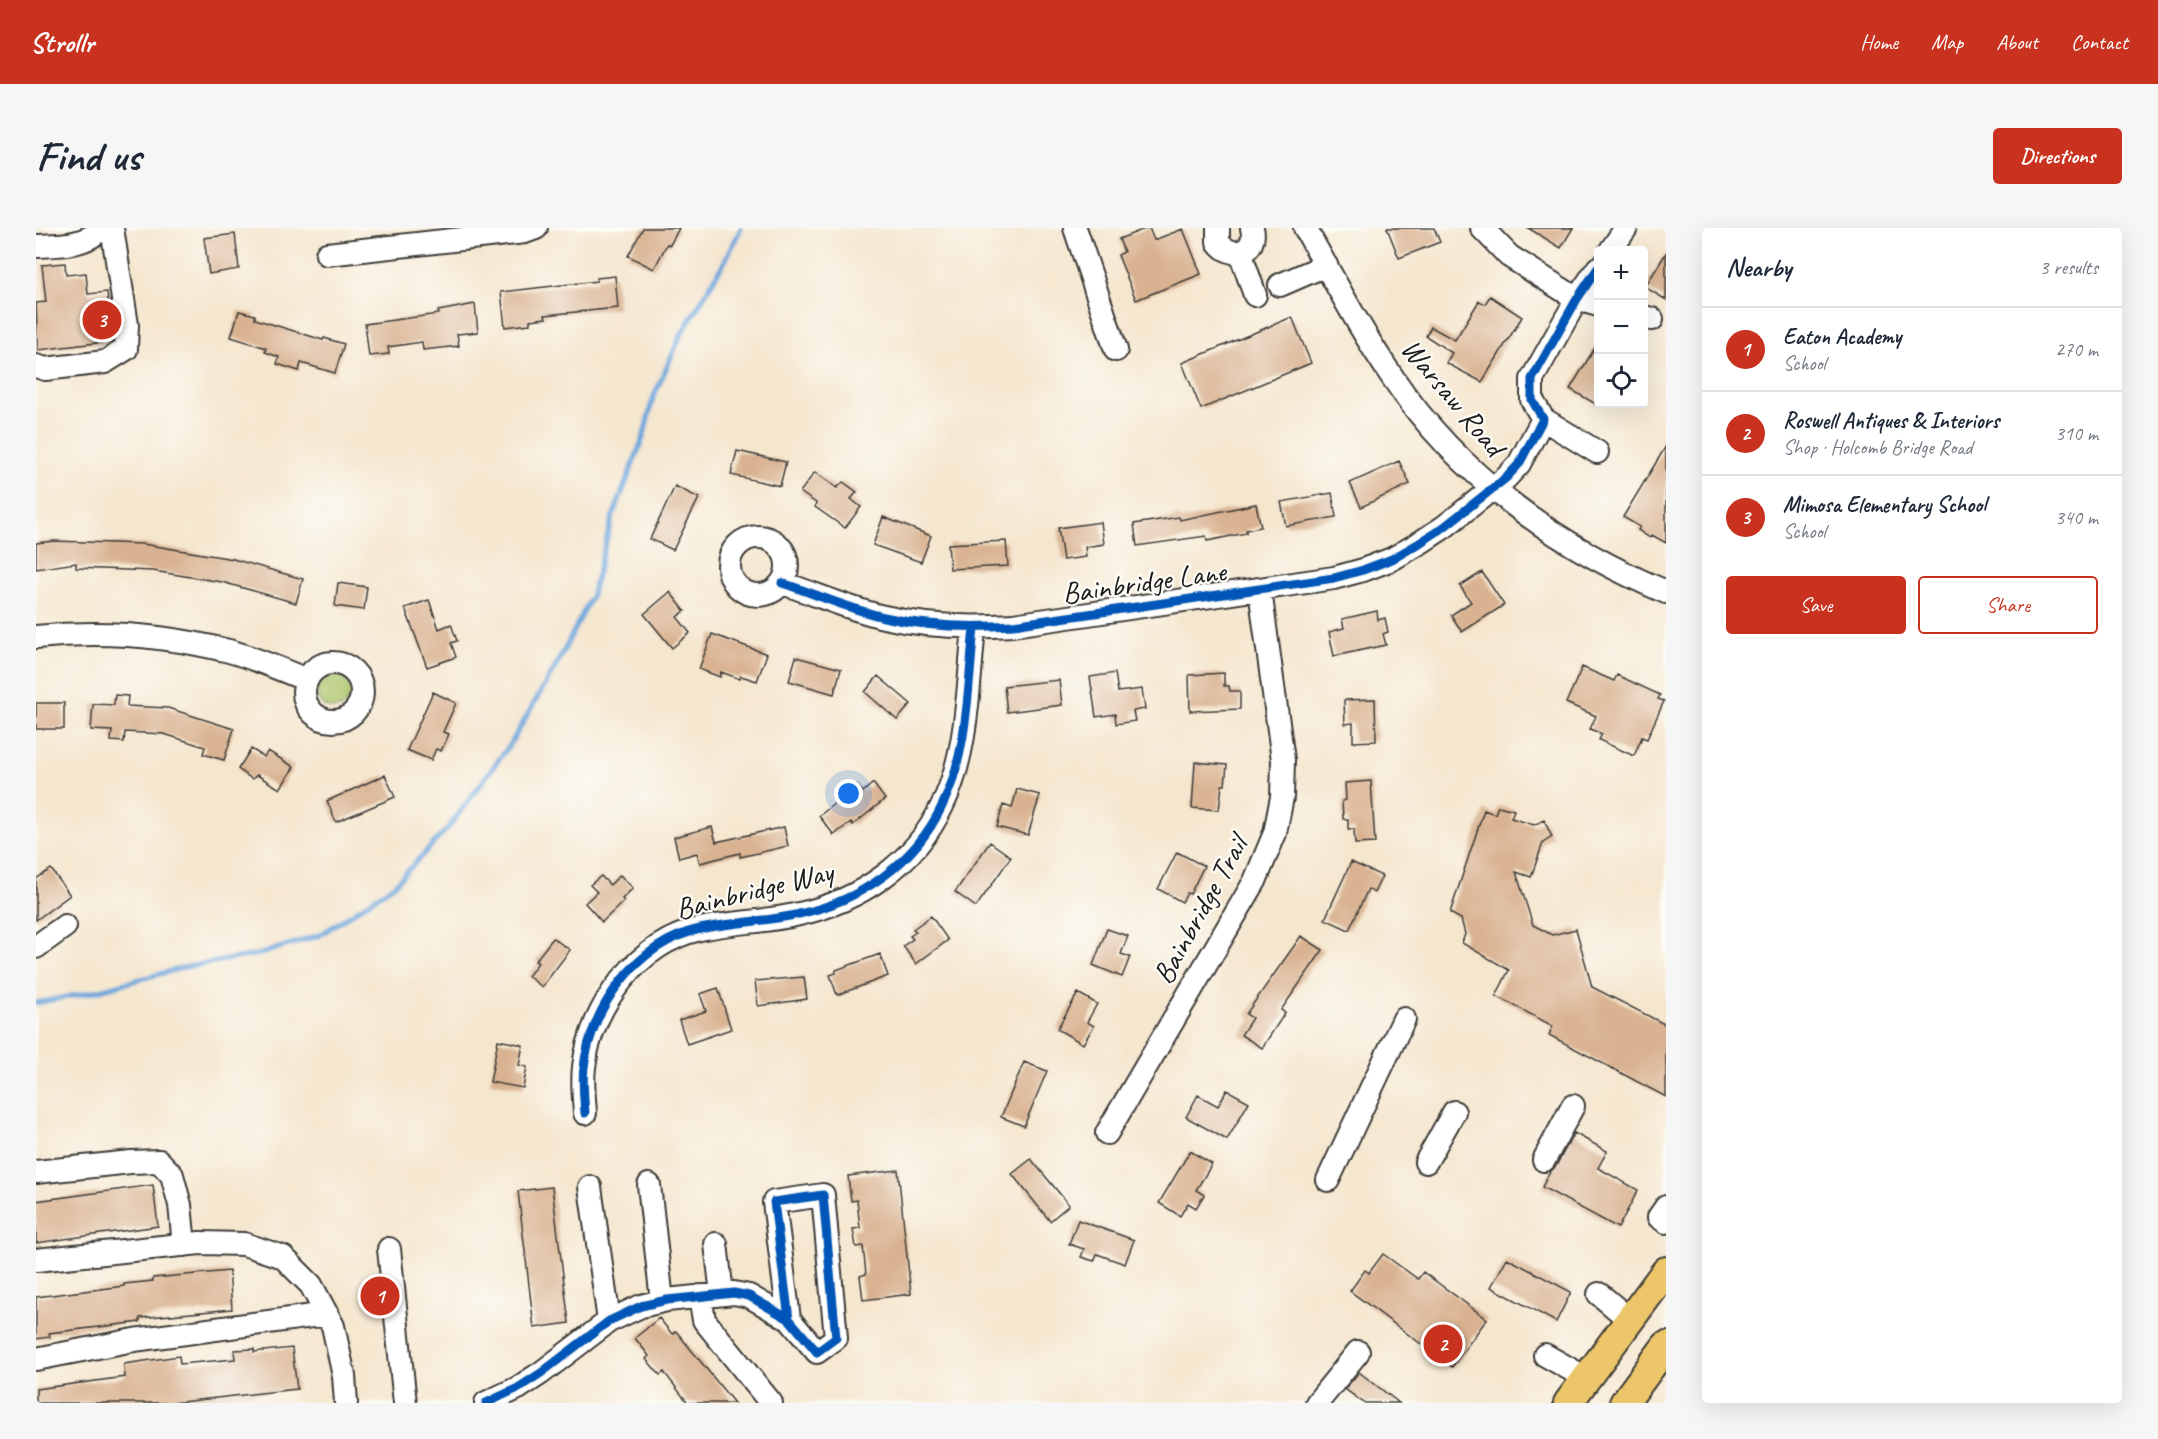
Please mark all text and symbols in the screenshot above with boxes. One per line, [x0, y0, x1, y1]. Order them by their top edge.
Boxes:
text: Strollr [30, 25, 94, 60]
text: Home [1860, 29, 1898, 55]
text: Map [1931, 29, 1963, 55]
text: About [1996, 29, 2038, 55]
text: Contact [2071, 29, 2128, 55]
button: Directions [1993, 128, 2122, 184]
text: Find us [36, 130, 141, 183]
map controls [1594, 246, 1648, 408]
button: + [1594, 246, 1648, 300]
text: Nearby [1726, 251, 1791, 284]
text: 3 results [2039, 255, 2098, 280]
pin: 3 [82, 298, 122, 343]
button: − [1594, 300, 1648, 354]
text: Eaton Academy [1783, 323, 1901, 351]
street label: Warsaw Road [1393, 330, 1516, 467]
text: 1 [1741, 337, 1750, 362]
text: 270 m [2055, 337, 2098, 362]
text: School [1783, 351, 1826, 376]
button: locate [1594, 354, 1648, 408]
text: Roswell Antiques & Interiors [1783, 407, 1999, 435]
text: 2 [1741, 421, 1750, 446]
text: 310 m [2055, 421, 2098, 446]
text: Shop · Holcomb Bridge Road [1783, 435, 1972, 460]
text: Mimosa Elementary School [1783, 491, 1986, 519]
text: 3 [1741, 505, 1750, 530]
text: 340 m [2055, 505, 2098, 530]
text: School [1783, 519, 1826, 544]
street label: Bainbridge Lane [1060, 551, 1230, 612]
button: Save [1726, 576, 1906, 634]
button: Share [1918, 576, 2098, 634]
your location [834, 779, 863, 808]
street label: Bainbridge Trail [1144, 825, 1258, 990]
street label: Bainbridge Way [671, 851, 839, 928]
pin: 1 [360, 1274, 400, 1318]
pin: 2 [1424, 1322, 1462, 1366]

